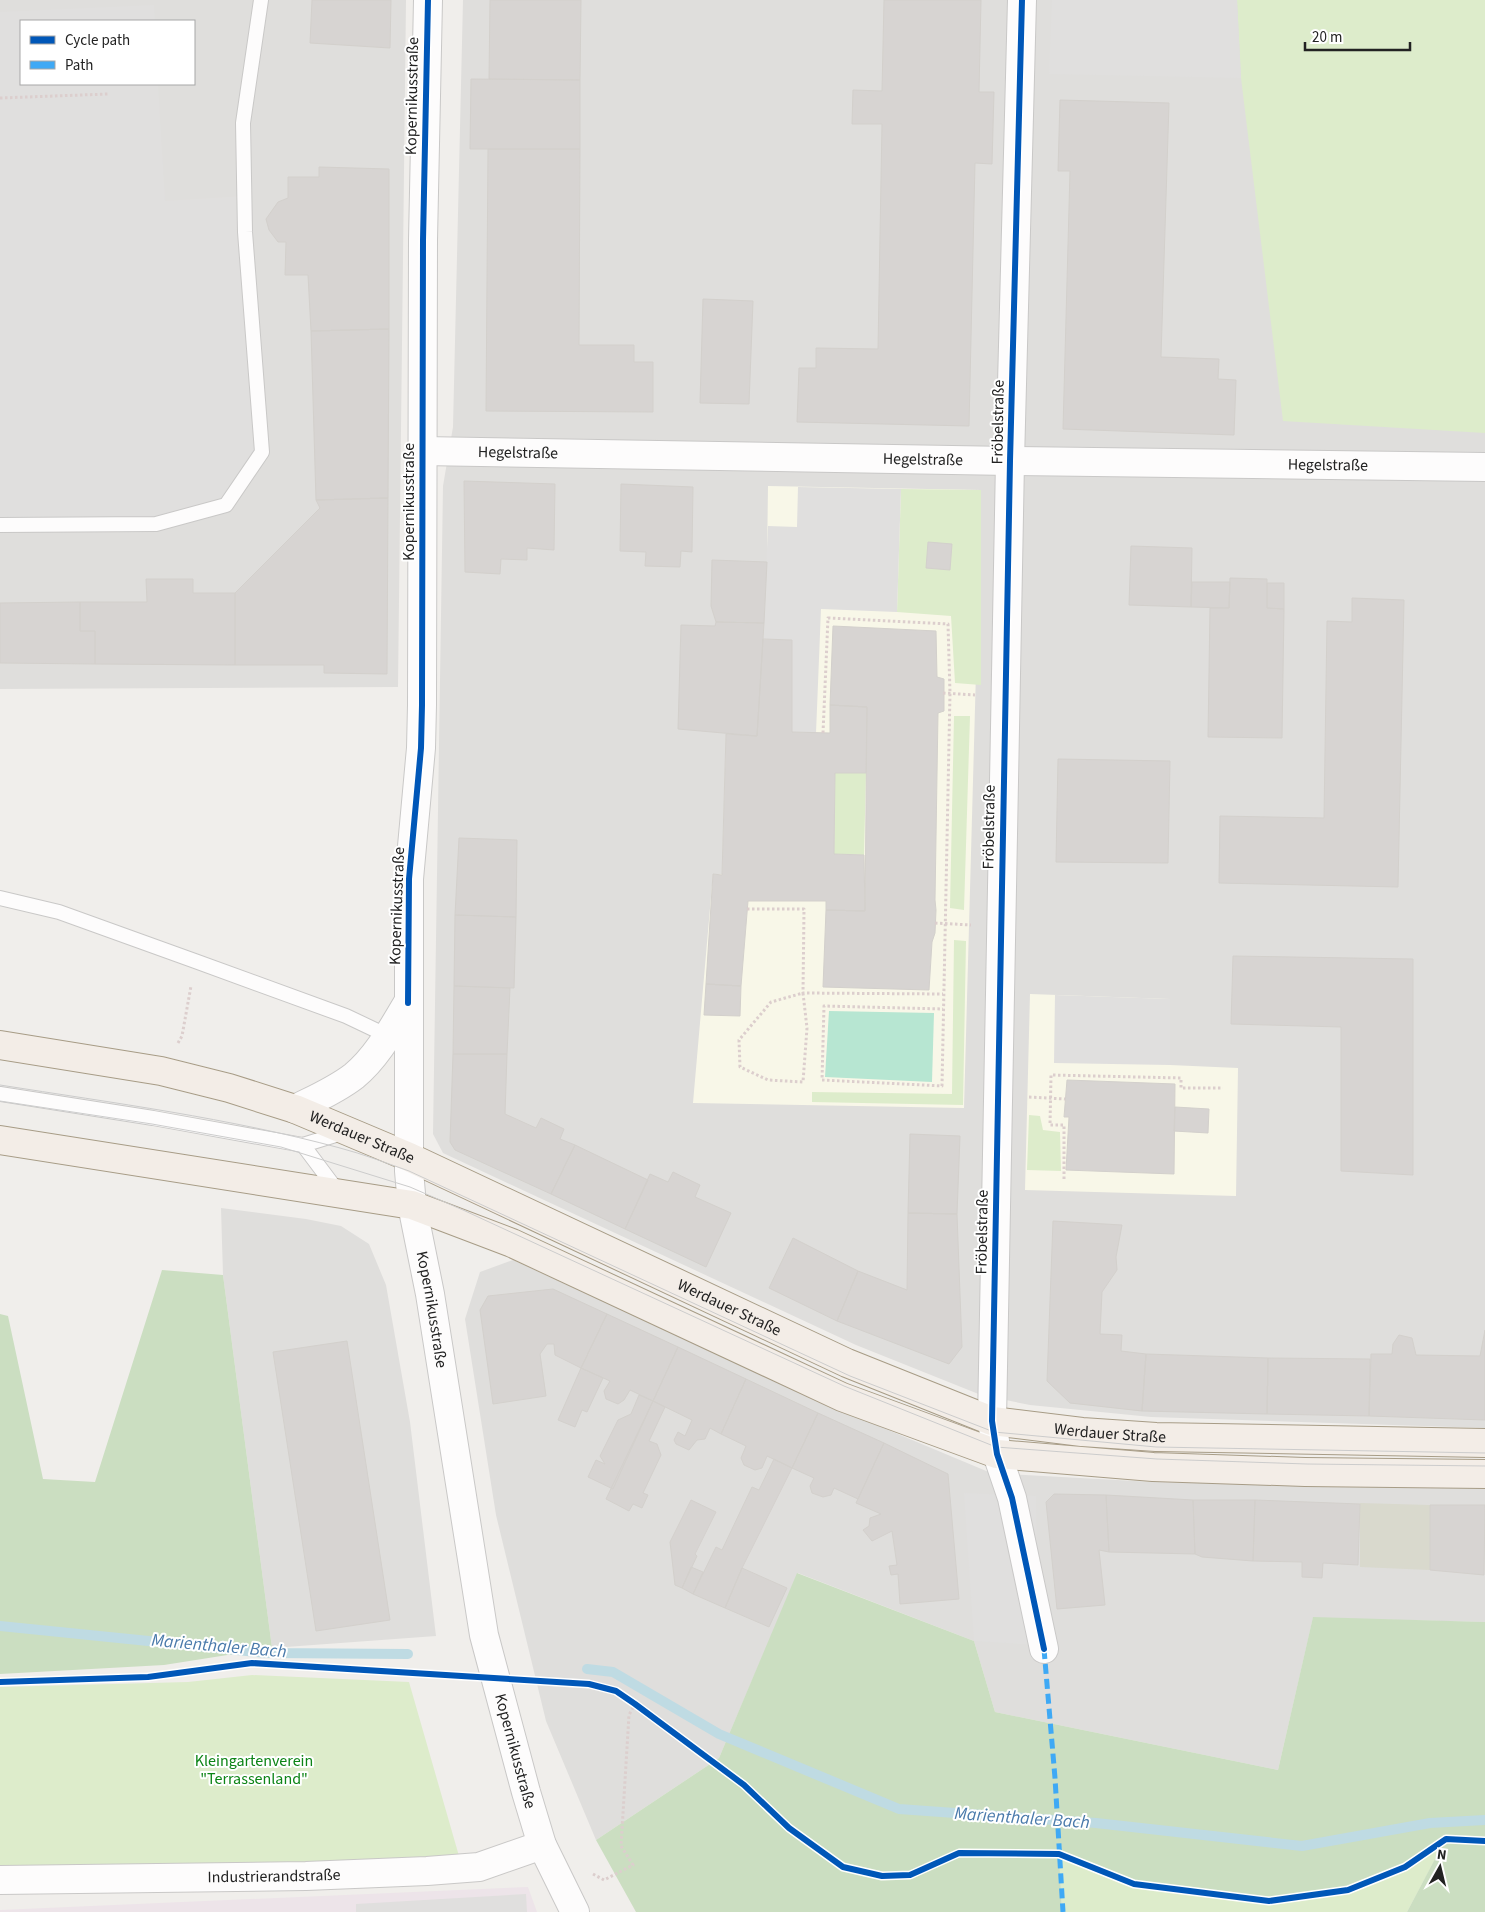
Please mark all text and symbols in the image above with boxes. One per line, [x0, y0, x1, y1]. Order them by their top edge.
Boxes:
legend [20, 20, 195, 85]
scale bar [1305, 20, 1410, 52]
text: 20 m [1312, 27, 1342, 48]
text: Cycle path [65, 30, 130, 51]
street label: Kopernikusstraße [400, 37, 424, 155]
text: Path [65, 55, 93, 76]
street label: Fröbelstraße [986, 379, 1010, 465]
street label: Hegelstraße [478, 441, 558, 464]
street label: Kopernikusstraße [398, 443, 420, 561]
street label: Hegelstraße [883, 448, 963, 471]
street label: Hegelstraße [1288, 454, 1368, 477]
street label: Fröbelstraße [977, 784, 1001, 870]
street label: Kopernikusstraße [384, 847, 410, 965]
street label: Werdauer Straße [306, 1105, 418, 1169]
street label: Fröbelstraße [970, 1189, 994, 1275]
street label: Kopernikusstraße [411, 1249, 453, 1369]
street label: Werdauer Straße [674, 1274, 785, 1341]
street label: Werdauer Straße [1053, 1418, 1166, 1448]
water label: Marienthaler Bach [150, 1628, 288, 1664]
street label: Kopernikusstraße [489, 1691, 541, 1811]
park label: Kleingartenverein "Terrassenland" [195, 1750, 313, 1790]
water label: Marienthaler Bach [953, 1801, 1091, 1835]
north arrow [1415, 1842, 1465, 1892]
text: N [1436, 1845, 1448, 1866]
street label: Industrierandstraße [207, 1864, 341, 1888]

